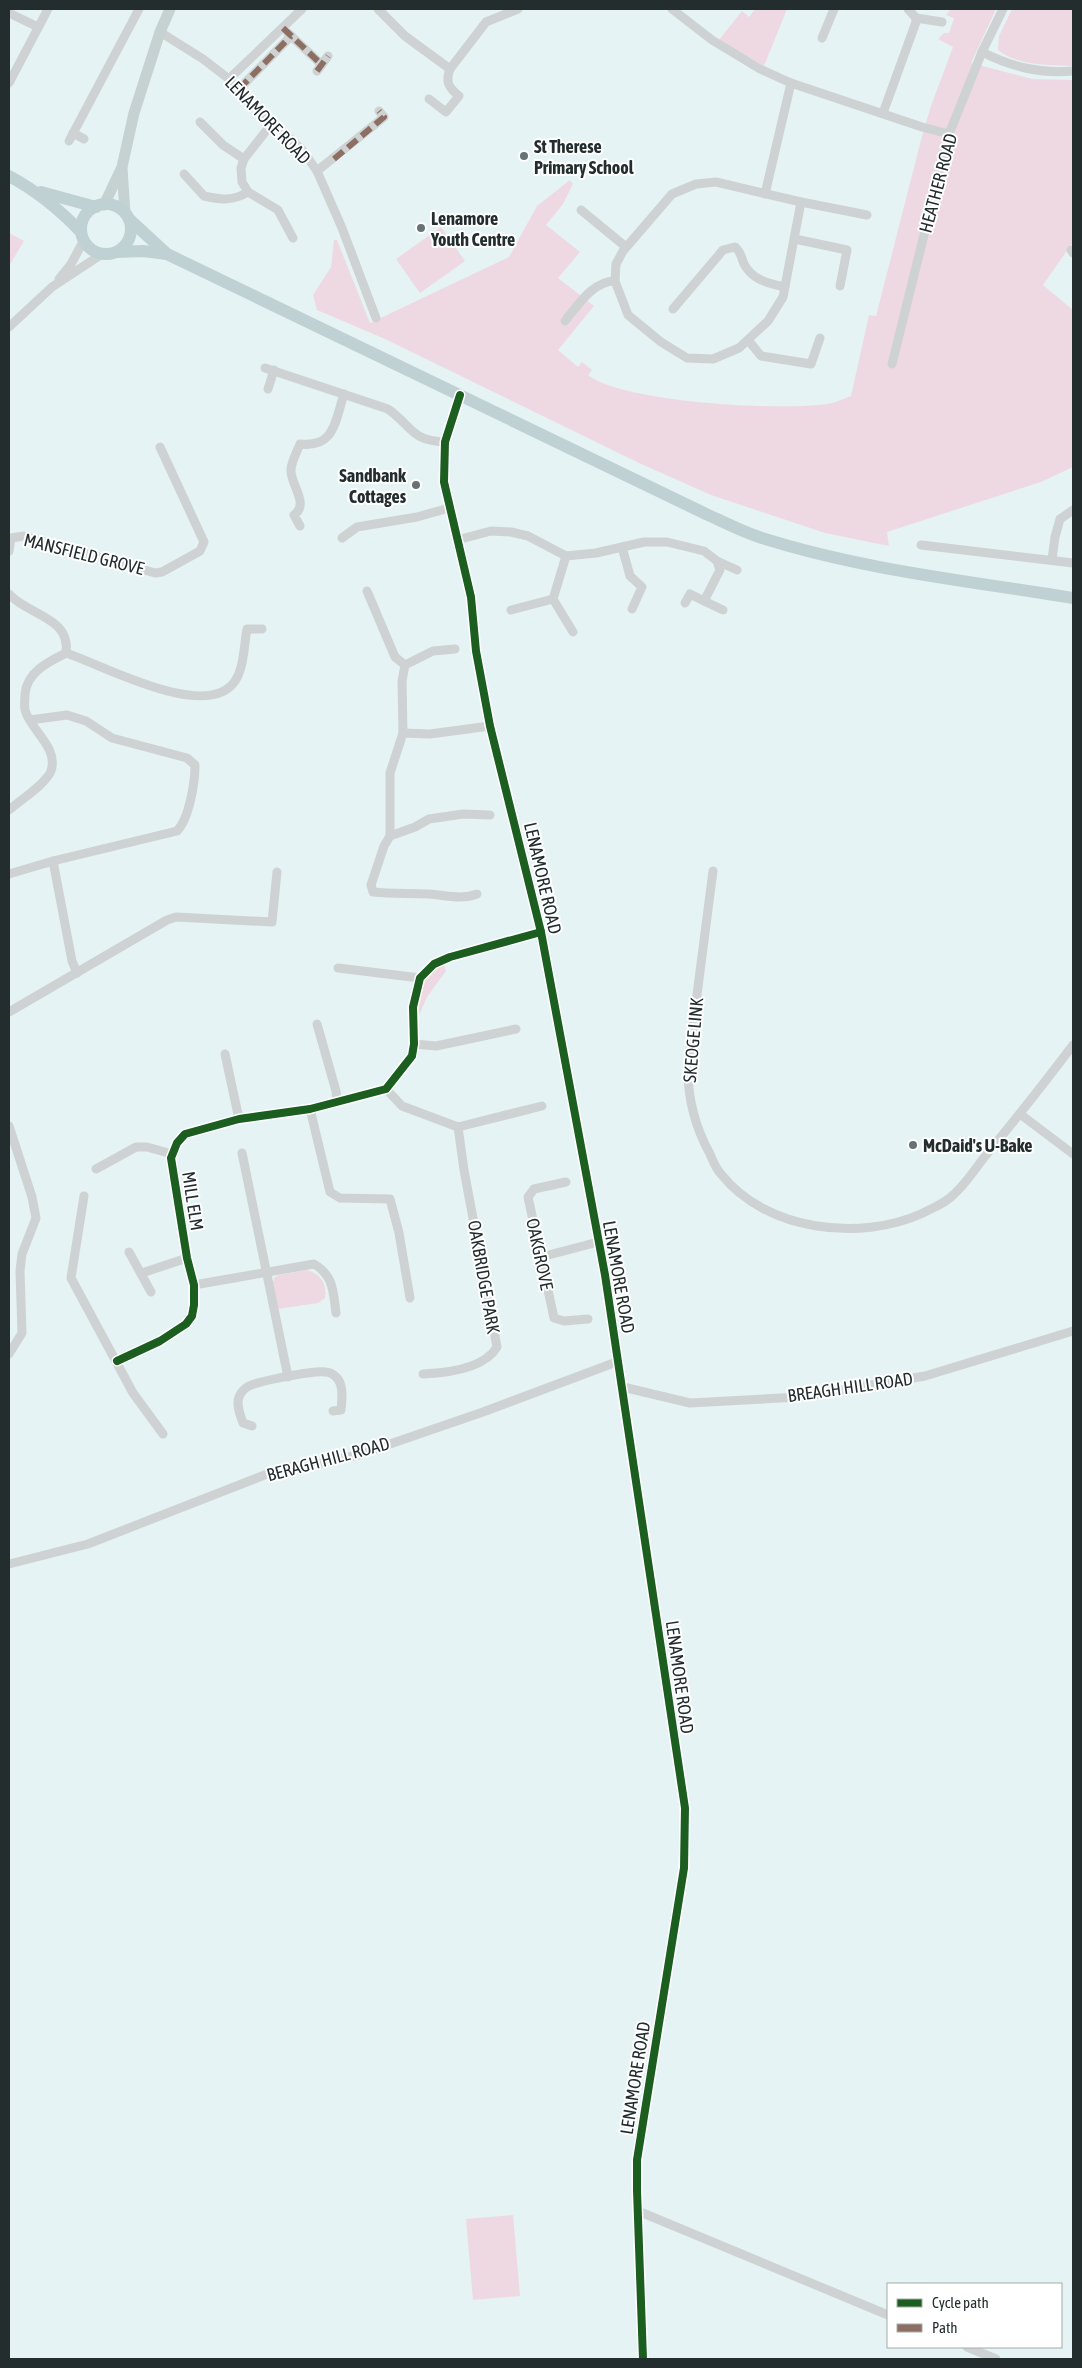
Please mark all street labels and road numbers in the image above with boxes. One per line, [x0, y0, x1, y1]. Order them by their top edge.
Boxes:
street label: LENAMORE ROAD [221, 72, 315, 168]
street label: HEATHER ROAD [915, 131, 961, 235]
street label: MANSFIELD GROVE [22, 529, 147, 579]
street label: LENAMORE ROAD [520, 820, 566, 936]
street label: SKEOGE LINK [679, 996, 707, 1083]
street label: MILL ELM [178, 1170, 208, 1232]
street label: OAKGROVE [522, 1216, 558, 1292]
street label: OAKBRIDGE PARK [464, 1219, 504, 1336]
street label: LENAMORE ROAD [599, 1219, 639, 1335]
street label: BREAGH HILL ROAD [786, 1368, 914, 1406]
street label: BERAGH HILL ROAD [264, 1433, 392, 1485]
street label: LENAMORE ROAD [662, 1619, 698, 1735]
street label: LENAMORE ROAD [616, 2020, 654, 2136]

